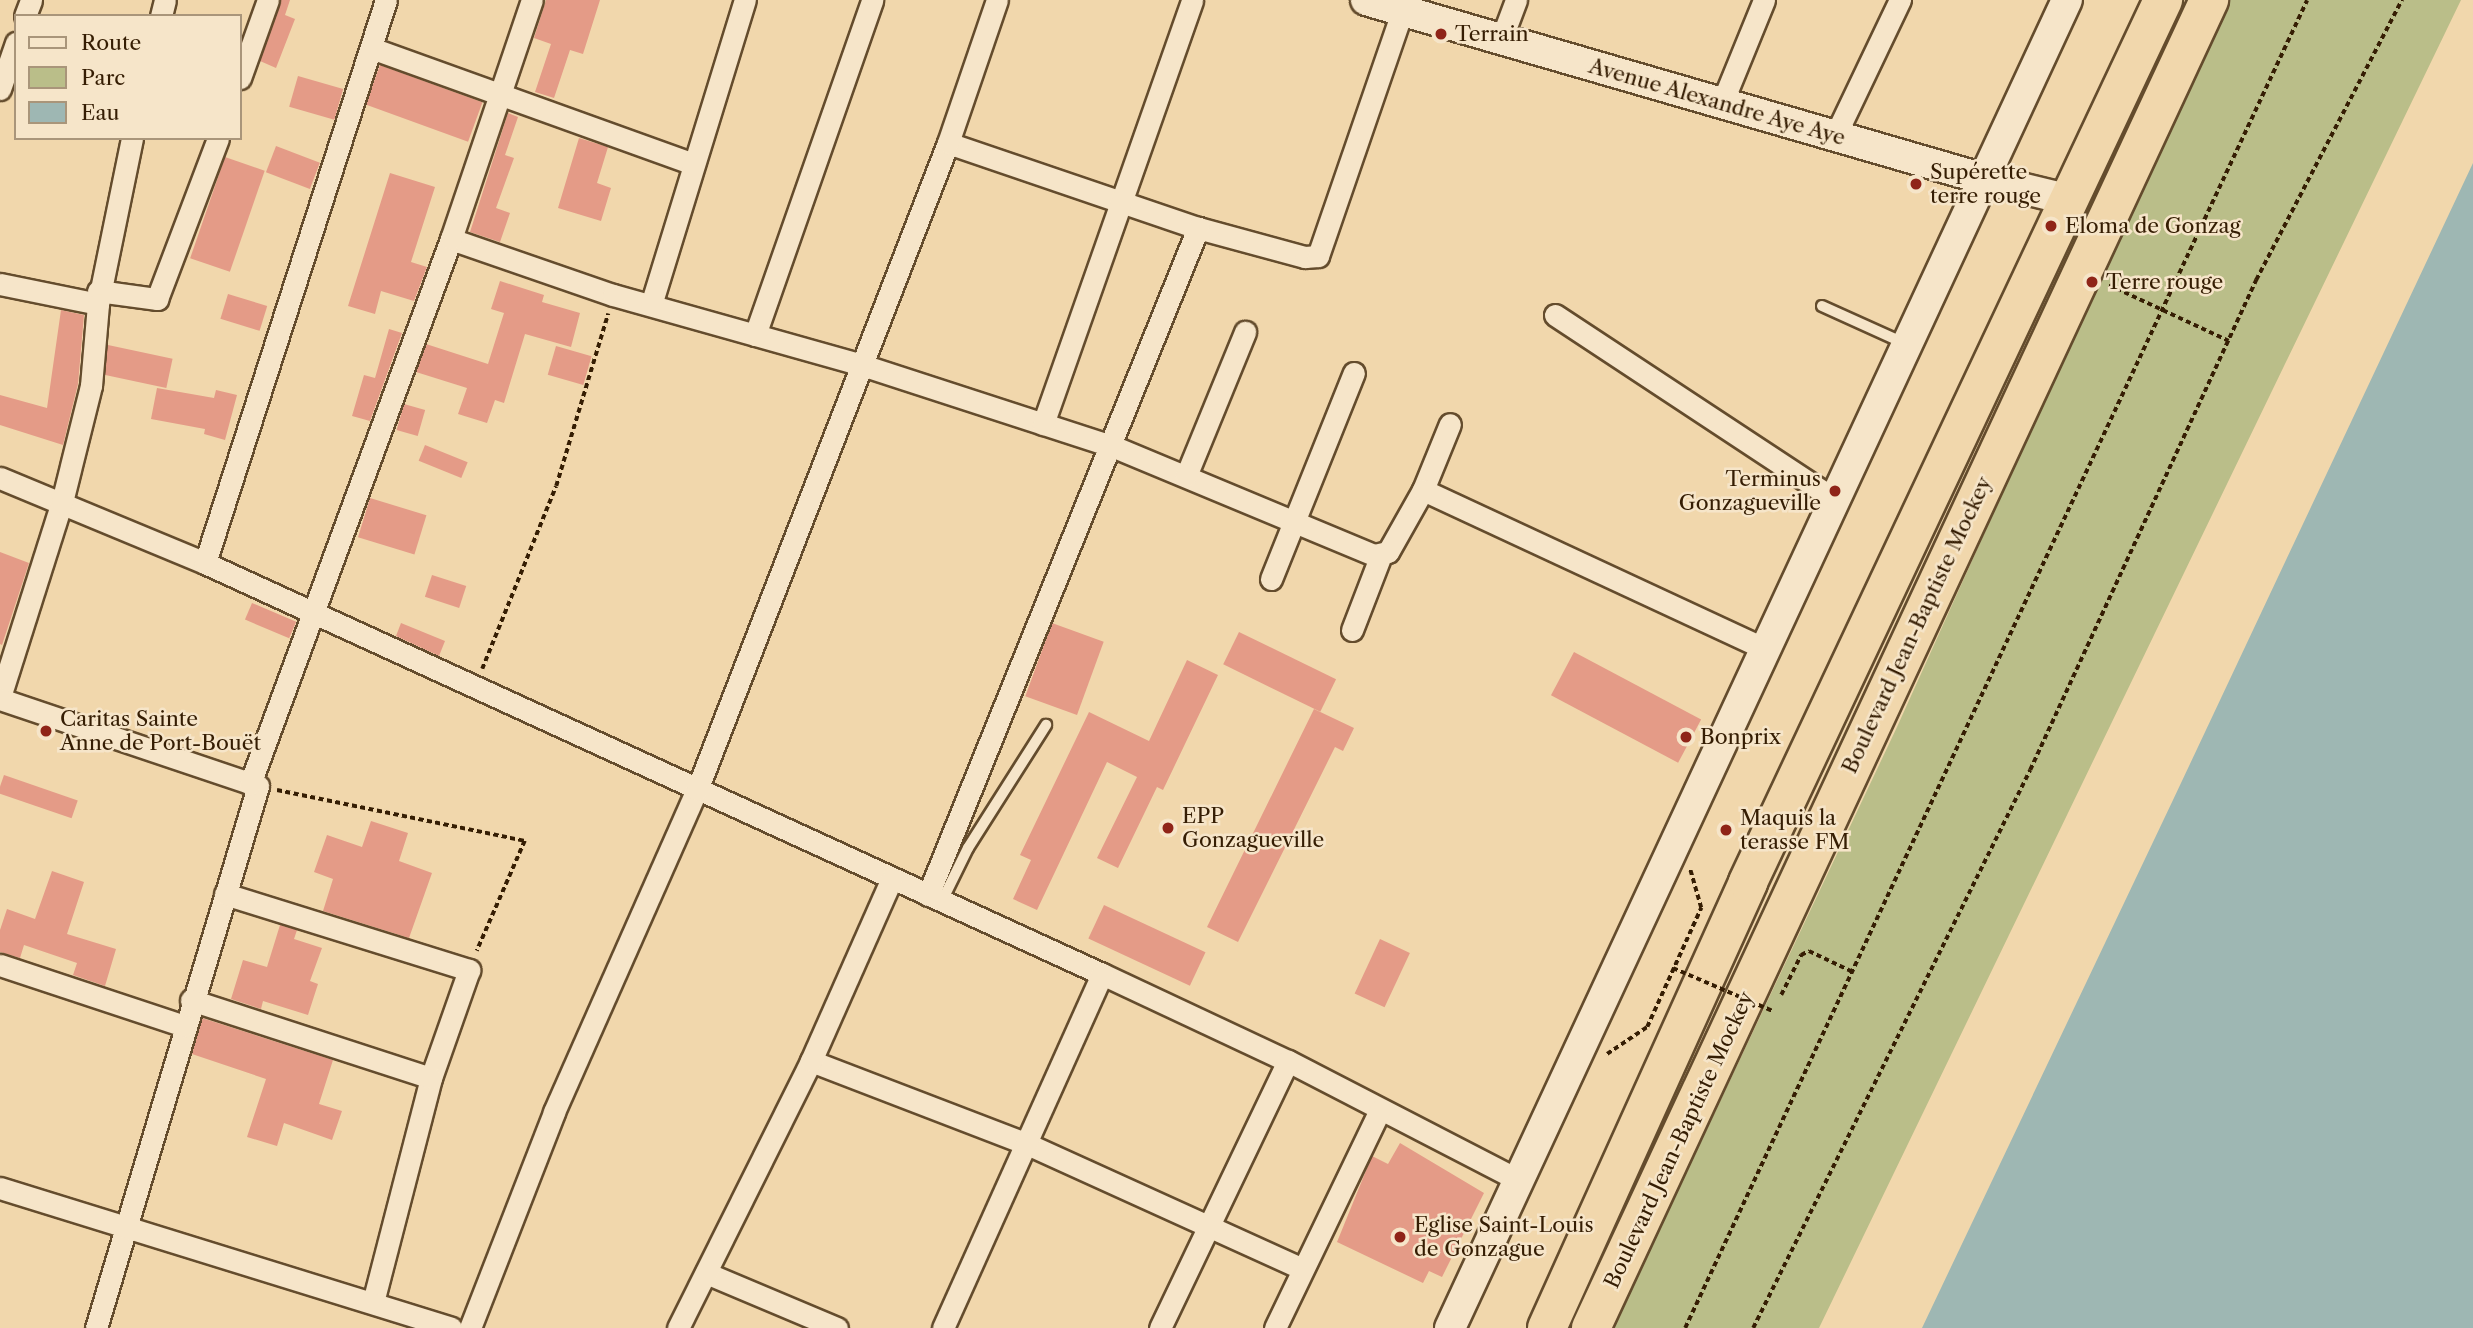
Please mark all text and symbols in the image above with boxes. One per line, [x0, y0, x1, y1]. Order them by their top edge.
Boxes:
legend [14, 14, 242, 140]
place label: Terrain [1455, 21, 1529, 47]
marker: Terrain [1433, 26, 1449, 42]
text: Route [81, 30, 141, 55]
street label: Avenue Alexandre Aye Aye [1585, 53, 1849, 151]
text: Parc [81, 65, 125, 90]
text: Eau [81, 100, 120, 125]
place label: Supérette terre rouge [1930, 159, 2041, 209]
marker: Supérette terre rouge [1908, 176, 1924, 192]
place label: Eloma de Gonzag [2065, 213, 2241, 239]
marker: Eloma de Gonzag [2043, 218, 2059, 234]
place label: Terre rouge [2106, 269, 2223, 295]
marker: Terre rouge [2084, 274, 2100, 290]
place label: Terminus Gonzagueville [1679, 466, 1821, 516]
street label: Boulevard Jean-Baptiste Mockey [1837, 473, 1997, 777]
marker: Terminus Gonzagueville [1827, 483, 1843, 499]
place label: Caritas Sainte Anne de Port-Bouët [60, 706, 261, 756]
marker: Caritas Sainte Anne de Port-Bouët [38, 723, 54, 739]
place label: Bonprix [1700, 724, 1781, 750]
marker: Bonprix [1678, 729, 1694, 745]
place label: EPP Gonzagueville [1182, 803, 1324, 853]
place label: Maquis la terasse FM [1740, 805, 1849, 855]
marker: EPP Gonzagueville [1160, 820, 1176, 836]
marker: Maquis la terasse FM [1718, 822, 1734, 838]
street label: Boulevard Jean-Baptiste Mockey [1599, 988, 1759, 1292]
place label: Eglise Saint-Louis de Gonzague [1414, 1212, 1594, 1262]
marker: Eglise Saint-Louis de Gonzague [1392, 1229, 1408, 1245]

